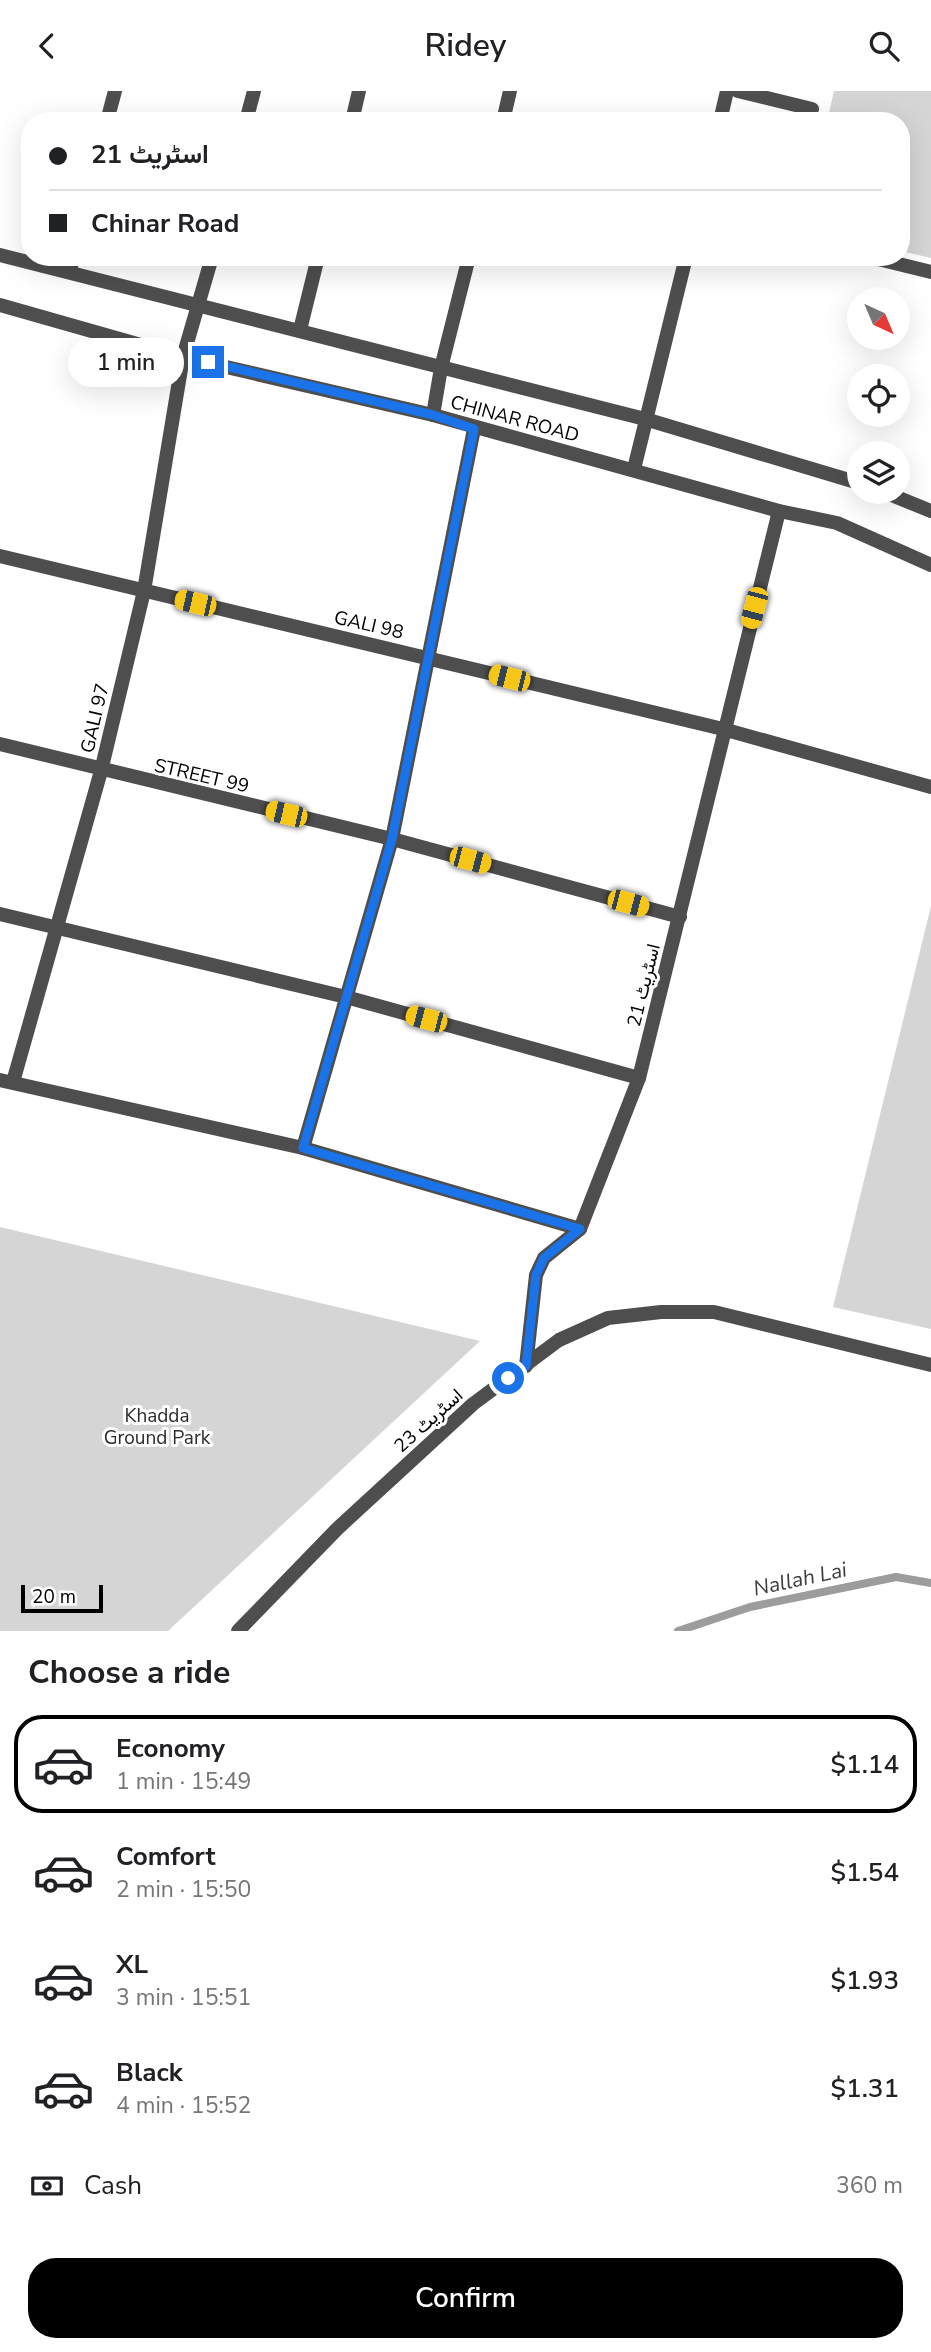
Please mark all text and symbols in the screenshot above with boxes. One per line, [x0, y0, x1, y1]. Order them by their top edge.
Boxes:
text: Ridey [425, 24, 506, 67]
icon: back [28, 27, 66, 65]
icon: search [865, 27, 903, 65]
text: اسٹریٹ 21 [91, 137, 209, 172]
text: Chinar Road [91, 206, 239, 241]
north arrow [847, 287, 910, 350]
map controls [847, 287, 910, 504]
callout: 1 min [68, 337, 184, 387]
route end [192, 346, 224, 378]
text: 1 min [97, 347, 155, 378]
button: locate [847, 364, 910, 427]
street label: CHINAR ROAD [447, 389, 582, 449]
button: layers [847, 441, 910, 504]
car [739, 585, 770, 631]
car [173, 588, 218, 618]
street label: GALI 98 [331, 604, 406, 646]
car [487, 663, 532, 693]
street label: GALI 97 [74, 681, 116, 756]
street label: STREET 99 [152, 752, 252, 800]
car [264, 799, 309, 829]
car [447, 844, 494, 876]
car [605, 887, 652, 919]
street label: اسٹریٹ 21 [621, 941, 667, 1029]
car [403, 1003, 450, 1035]
route start [492, 1362, 524, 1394]
street label: اسٹریٹ 23 [389, 1383, 469, 1459]
park label: Khadda Ground Park [104, 1403, 211, 1451]
water label: Nallah Lai [751, 1555, 850, 1603]
scale bar [21, 1582, 103, 1614]
text: 20 m [32, 1584, 76, 1610]
text: Choose a ride [28, 1651, 230, 1694]
text: Economy [116, 1731, 225, 1766]
icon: car [32, 1733, 95, 1796]
text: $1.14 [830, 1747, 899, 1782]
text: 1 min · 15:49 [116, 1766, 251, 1797]
text: Comfort [116, 1839, 216, 1874]
icon: car [32, 1841, 95, 1904]
text: $1.54 [830, 1855, 899, 1890]
text: 2 min · 15:50 [116, 1874, 251, 1905]
text: XL [116, 1947, 148, 1982]
icon: car [32, 1949, 95, 2012]
text: $1.93 [830, 1963, 899, 1998]
text: 3 min · 15:51 [116, 1982, 251, 2013]
text: Black [116, 2055, 183, 2090]
icon: car [32, 2057, 95, 2120]
text: $1.31 [830, 2071, 899, 2106]
text: 4 min · 15:52 [116, 2090, 251, 2121]
icon: cash [28, 2167, 66, 2205]
text: Cash [84, 2168, 142, 2203]
text: 360 m [836, 2170, 903, 2201]
button: Confirm [28, 2258, 903, 2338]

